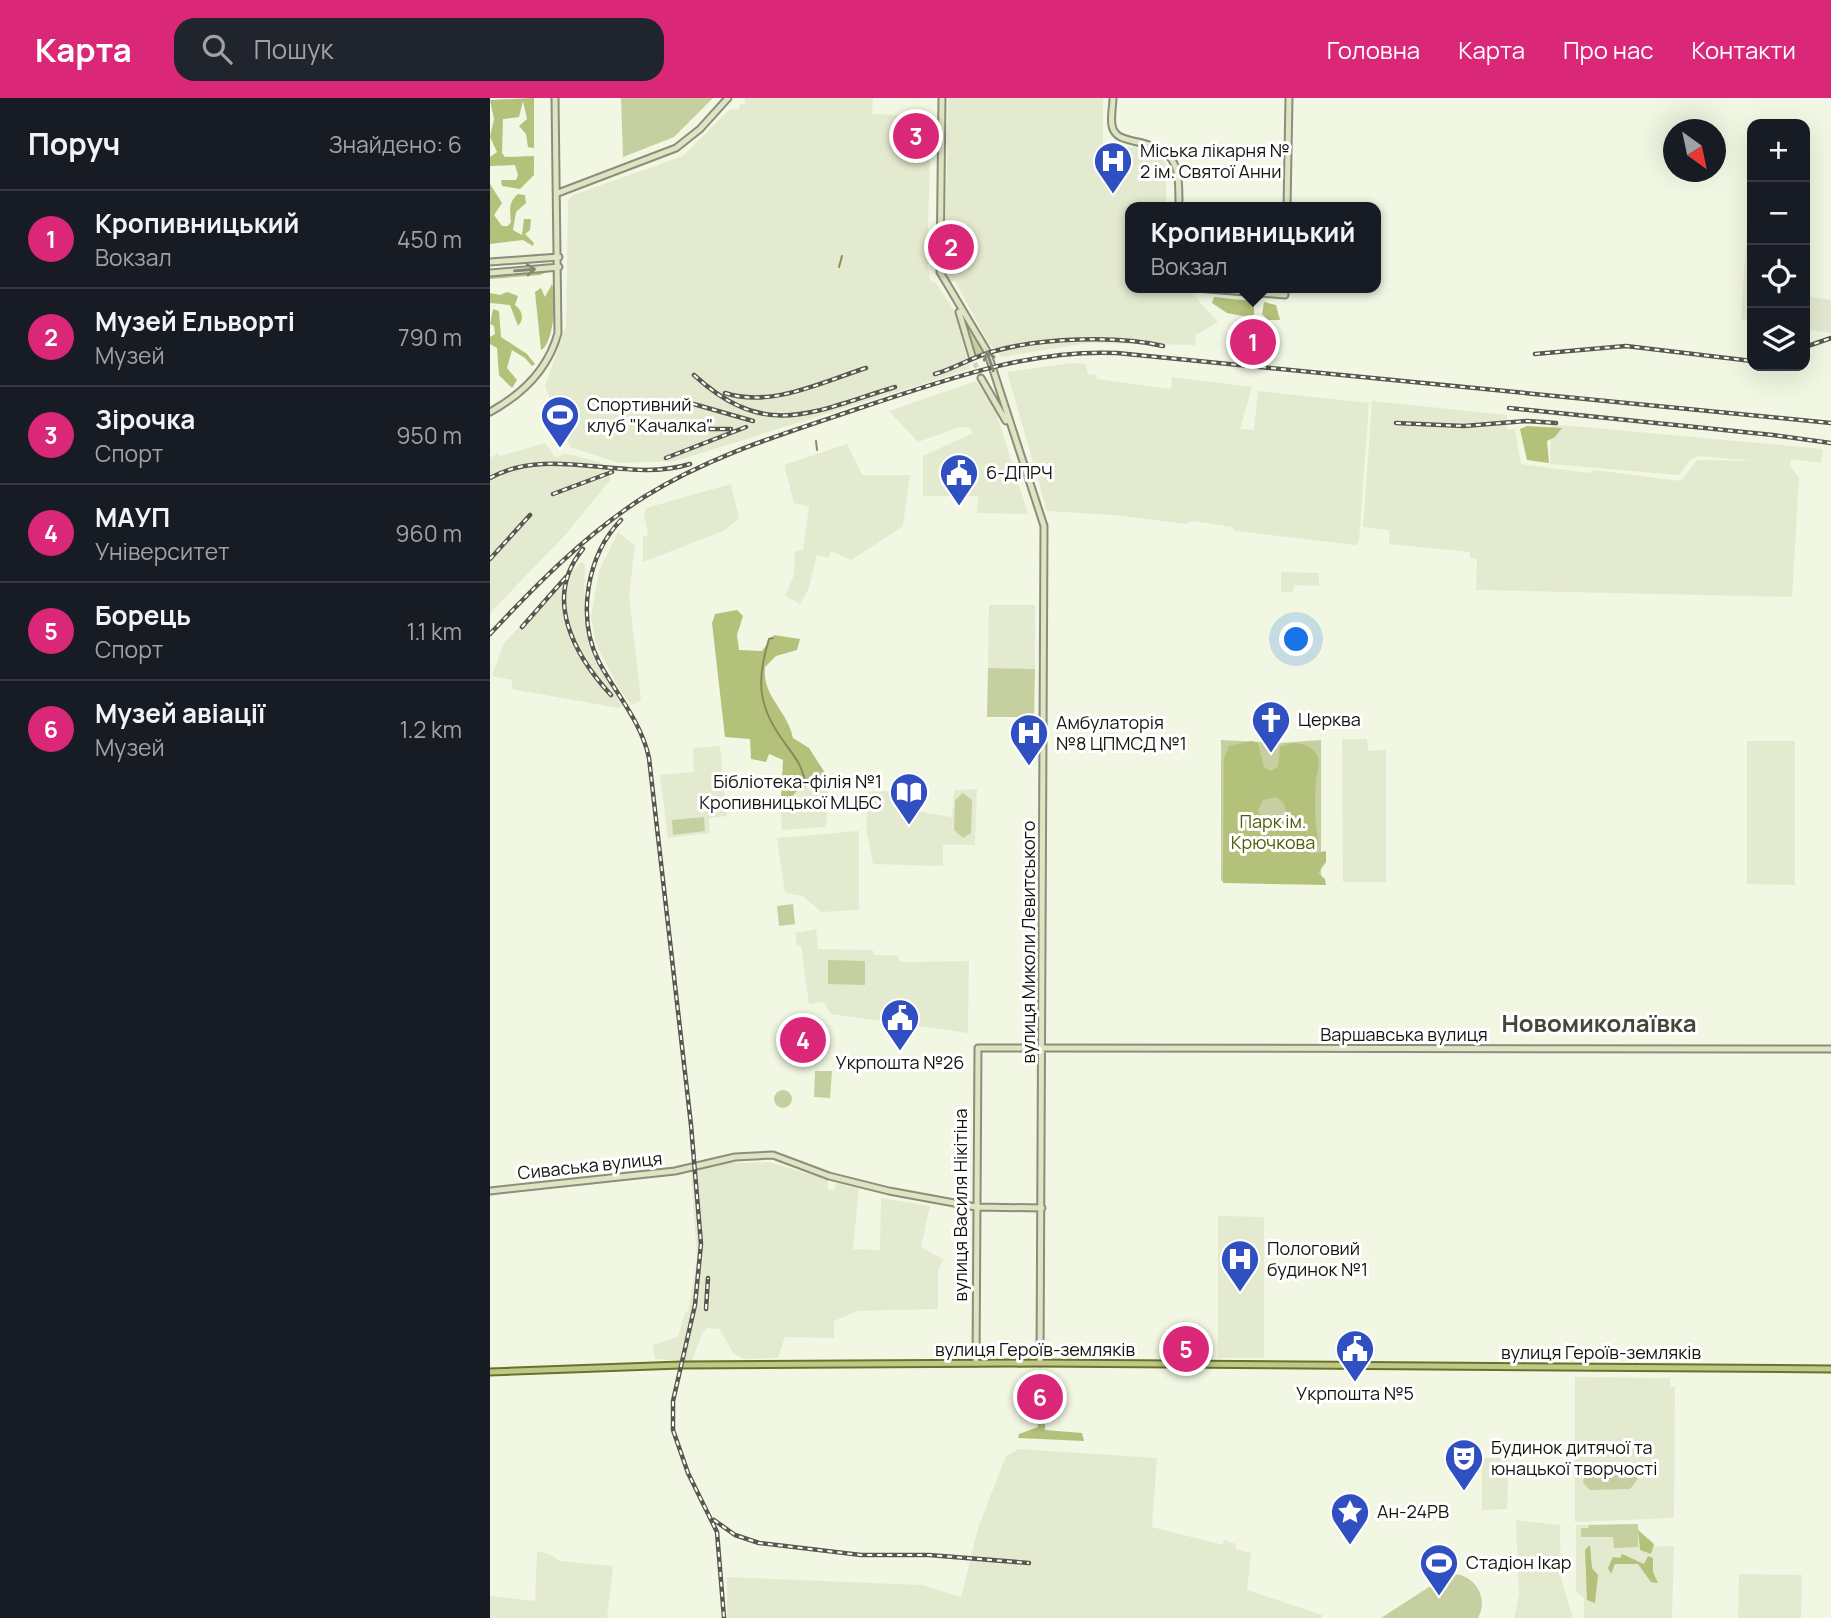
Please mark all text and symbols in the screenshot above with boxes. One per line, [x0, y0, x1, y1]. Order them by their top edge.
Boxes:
search box [174, 18, 664, 81]
text: Карта [35, 27, 132, 72]
icon: search [198, 30, 236, 68]
text: Пошук [254, 31, 334, 67]
text: Головна [1327, 33, 1420, 66]
text: Карта [1458, 33, 1525, 66]
text: Про нас [1563, 33, 1654, 66]
text: Контакти [1692, 33, 1796, 66]
pin: 3 [893, 110, 939, 162]
north arrow [1663, 119, 1726, 182]
map controls [1747, 119, 1810, 371]
button: + [1747, 119, 1810, 182]
text: Поруч [28, 123, 120, 164]
text: Знайдено: 6 [329, 128, 462, 160]
place label: Міська лікарня № 2 ім. Святої Анни [1140, 138, 1290, 183]
hospital icon: Міська лікарня № 2 ім. Святої Анни [1092, 140, 1134, 195]
button: − [1747, 182, 1810, 245]
popup [1125, 202, 1381, 293]
text: Кропивницький [95, 205, 299, 241]
text: Кропивницький [1151, 214, 1355, 250]
pin: 2 [928, 221, 974, 273]
text: 1 [46, 223, 56, 255]
text: 450 m [397, 223, 462, 255]
text: Вокзал [95, 241, 172, 273]
button: locate [1747, 245, 1810, 308]
text: Вокзал [1151, 250, 1228, 282]
one-way arrow [513, 263, 535, 276]
text: Музей Ельворті [95, 303, 295, 339]
button: layers [1747, 308, 1810, 371]
pin: 1 [1230, 316, 1276, 368]
text: 2 [44, 321, 58, 353]
text: 790 m [398, 321, 462, 353]
text: Музей [95, 339, 165, 371]
one-way arrow [983, 351, 995, 373]
place label: Спортивний клуб "Качалка" [587, 392, 713, 437]
sports icon: Спортивний клуб "Качалка" [539, 394, 581, 449]
text: Зірочка [95, 401, 195, 437]
text: 3 [44, 419, 58, 451]
text: 950 m [396, 419, 462, 451]
text: Спорт [95, 437, 163, 469]
public building icon: 6-ДПРЧ [938, 452, 980, 507]
place label: 6-ДПРЧ [986, 460, 1053, 484]
text: МАУП [95, 499, 170, 535]
text: 4 [44, 517, 58, 549]
text: 960 m [395, 517, 462, 549]
text: Університет [95, 535, 230, 567]
text: Борець [95, 597, 191, 633]
text: 5 [44, 615, 58, 647]
text: 1.1 km [406, 615, 462, 647]
your location [1279, 622, 1313, 656]
text: Спорт [95, 633, 163, 665]
text: Музей авіації [95, 695, 265, 731]
church icon: Церква [1250, 699, 1292, 754]
place label: Церква [1298, 707, 1361, 731]
place label: Амбулаторія №8 ЦПМСД №1 [1056, 710, 1187, 755]
hospital icon: Амбулаторія №8 ЦПМСД №1 [1008, 712, 1050, 767]
text: 6 [44, 713, 58, 745]
text: 1.2 km [399, 713, 462, 745]
text: Музей [95, 731, 165, 763]
place label: Бібліотека-філія №1 Кропивницької МЦБС [699, 769, 882, 814]
library icon: Бібліотека-філія №1 Кропивницької МЦБС [888, 771, 930, 826]
park label: Парк ім. Крючкова [1231, 809, 1315, 854]
street label: вулиця Миколи Левитського [1016, 821, 1040, 1063]
public building icon: Укрпошта №26 [879, 997, 921, 1052]
district label: Новомиколаївка [1501, 1006, 1697, 1039]
pin: 4 [780, 1014, 826, 1066]
street label: Варшавська вулиця [1320, 1022, 1488, 1046]
place label: Укрпошта №26 [835, 1050, 965, 1074]
street label: вулиця Василя Нікітіна [948, 1109, 972, 1301]
street label: Сиваська вулиця [516, 1145, 663, 1185]
place label: Пологовий будинок №1 [1267, 1236, 1368, 1281]
hospital icon: Пологовий будинок №1 [1219, 1238, 1261, 1293]
pin: 5 [1163, 1323, 1209, 1375]
public building icon: Укрпошта №5 [1334, 1328, 1376, 1383]
street label: вулиця Героїв-земляків [935, 1337, 1135, 1361]
street label: вулиця Героїв-земляків [1501, 1340, 1701, 1364]
pin: 6 [1017, 1371, 1063, 1423]
place label: Укрпошта №5 [1296, 1381, 1414, 1405]
place label: Будинок дитячої та юнацької творчості [1491, 1435, 1657, 1480]
theatre icon: Будинок дитячої та юнацької творчості [1443, 1437, 1485, 1492]
place icon: Ан-24РВ [1329, 1491, 1371, 1546]
place label: Ан-24РВ [1377, 1499, 1449, 1523]
sports icon: Стадіон Ікар [1418, 1542, 1460, 1597]
place label: Стадіон Ікар [1466, 1550, 1571, 1574]

